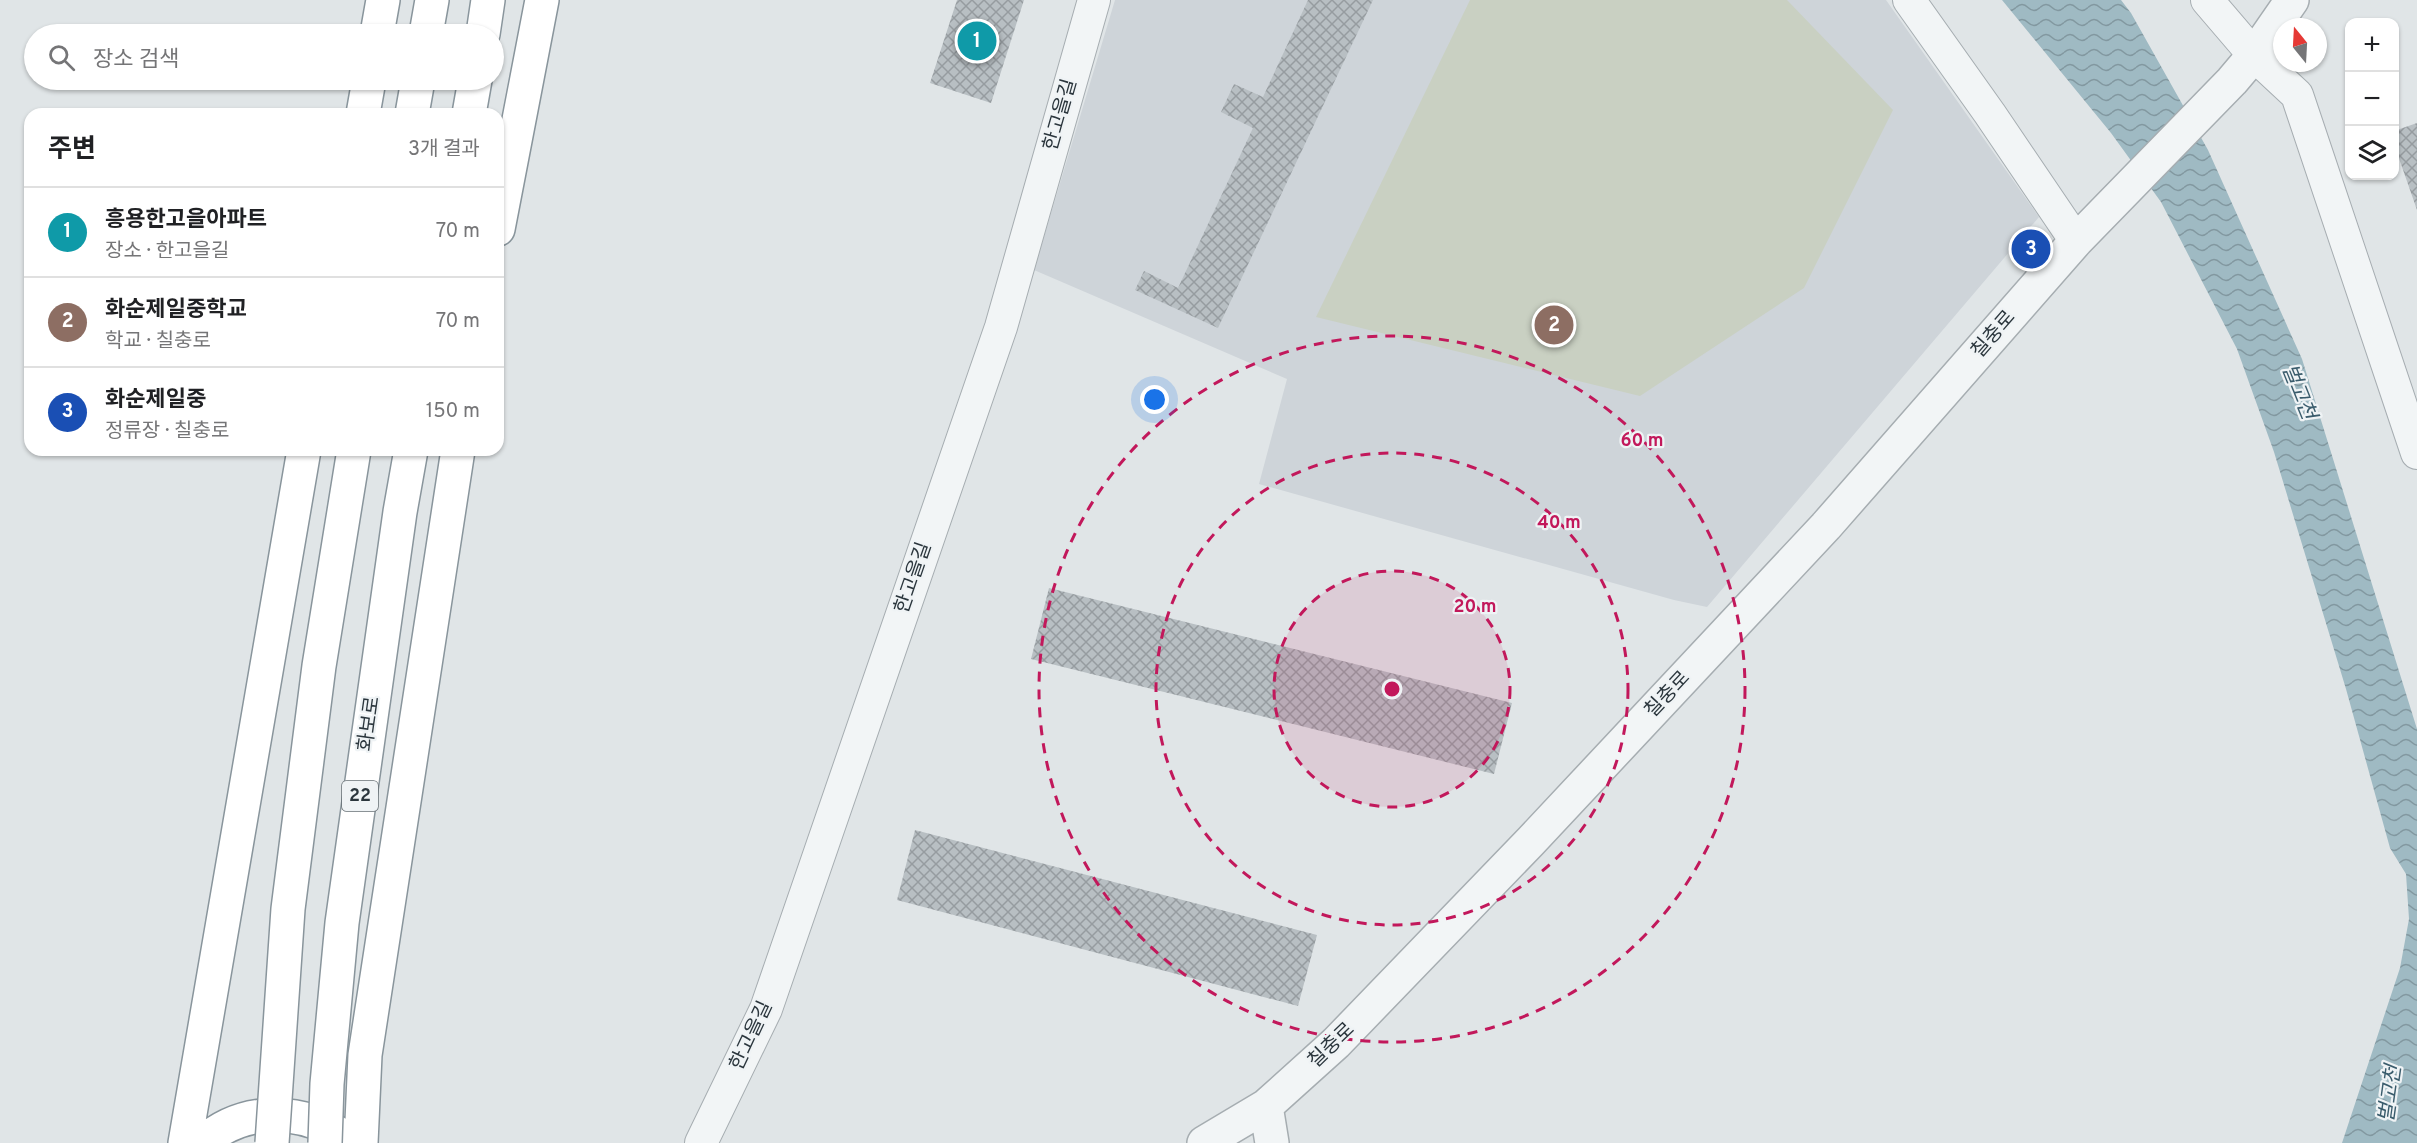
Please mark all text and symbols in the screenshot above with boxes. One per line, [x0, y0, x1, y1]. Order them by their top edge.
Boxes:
pin: 1 [958, 18, 996, 63]
north arrow [2273, 18, 2327, 72]
map controls [2345, 18, 2399, 180]
button: + [2345, 18, 2399, 72]
search box [24, 24, 504, 90]
icon: search [45, 41, 78, 74]
text: 장소 검색 [93, 47, 179, 74]
button: − [2345, 72, 2399, 126]
street label: 한고을길 [1038, 76, 1084, 154]
button: layers [2345, 126, 2399, 180]
text: 주변 [48, 134, 96, 167]
text: 3개 결과 [408, 137, 480, 163]
text: 흥용한고을아파트 [105, 207, 267, 234]
text: 1 [64, 219, 72, 245]
text: 70 m [436, 219, 480, 245]
pin: 3 [2012, 226, 2050, 272]
text: 장소 · 한고을길 [105, 239, 229, 265]
text: 화순제일중학교 [105, 297, 247, 324]
pin: 2 [1534, 302, 1574, 348]
street label: 칠충로 [1966, 306, 2022, 364]
text: 2 [61, 309, 74, 335]
text: 70 m [436, 309, 480, 335]
text: 학교 · 칠충로 [105, 329, 211, 355]
water label: 벌고천 [2275, 360, 2322, 426]
your location [1140, 385, 1169, 414]
text: 화순제일중 [105, 387, 206, 414]
text: 3 [62, 399, 74, 425]
text: 150 m [426, 399, 480, 425]
text: 정류장 · 칠충로 [105, 419, 229, 445]
text: 60 m [1620, 430, 1664, 453]
text: 40 m [1537, 512, 1581, 535]
street label: 한고을길 [890, 539, 938, 617]
text: 20 m [1453, 596, 1497, 619]
street label: 칠충로 [1640, 666, 1696, 724]
centre of rings [1382, 679, 1402, 699]
street label: 화보로 [353, 695, 387, 753]
road number: 22 [342, 781, 378, 811]
street label: 한고을길 [725, 997, 779, 1075]
street label: 칠충로 [1303, 1017, 1361, 1075]
water label: 벌고천 [2374, 1061, 2409, 1125]

